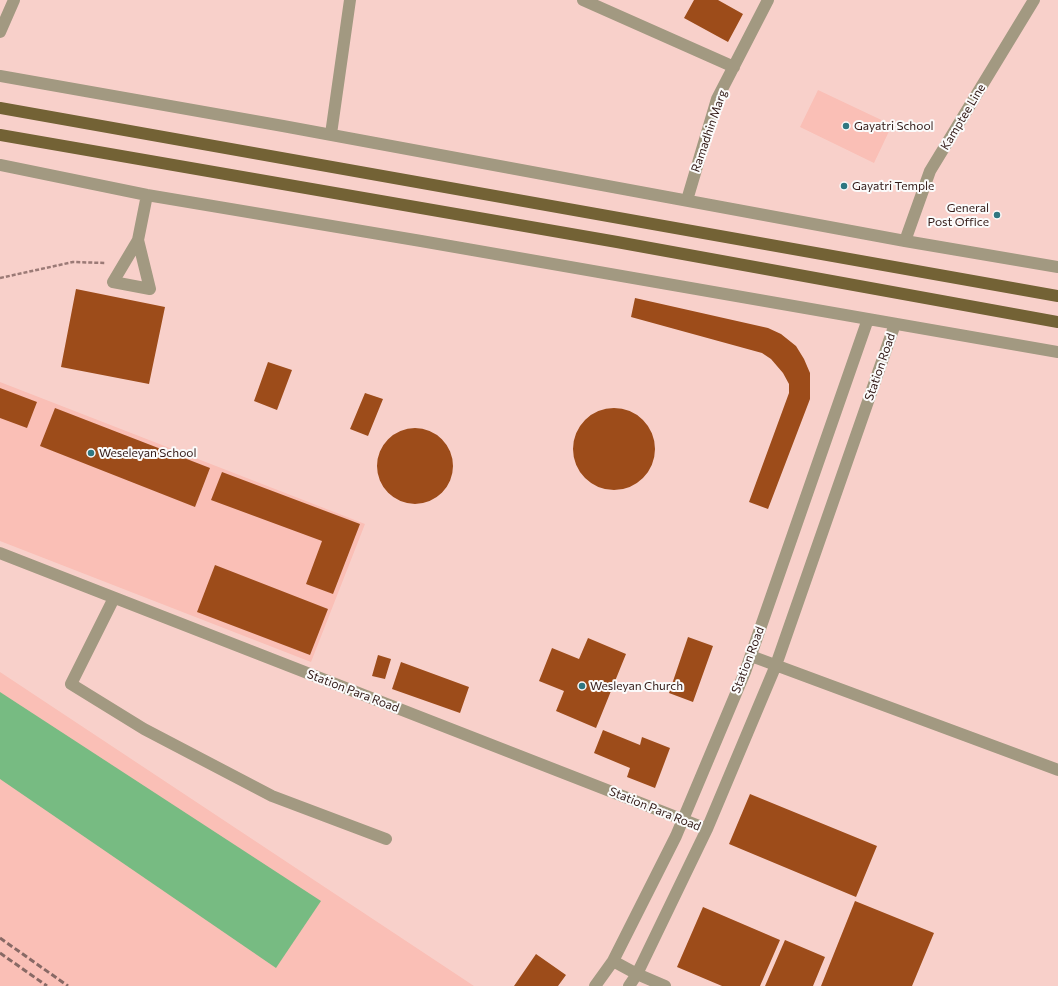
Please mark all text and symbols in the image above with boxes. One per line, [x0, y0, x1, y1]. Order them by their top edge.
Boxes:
street label: Kamptee Line [938, 81, 988, 153]
street label: Ramadhin Marg [688, 88, 730, 174]
place label: Gayatri School [854, 119, 934, 133]
marker: Gayatri School [841, 121, 851, 131]
place label: Gayatri Temple [852, 179, 934, 193]
marker: Gayatri Temple [839, 181, 849, 191]
place label: General Post Office [928, 201, 989, 229]
marker: General Post Office [992, 210, 1002, 220]
street label: Station Road [862, 331, 898, 403]
place label: Weseleyan School [99, 446, 197, 460]
marker: Weseleyan School [86, 448, 96, 458]
street label: Station Road [729, 625, 767, 695]
street label: Station Para Road [305, 667, 401, 715]
place label: Wesleyan Church [590, 679, 683, 693]
marker: Wesleyan Church [577, 681, 587, 691]
street label: Station Para Road [607, 784, 703, 834]

